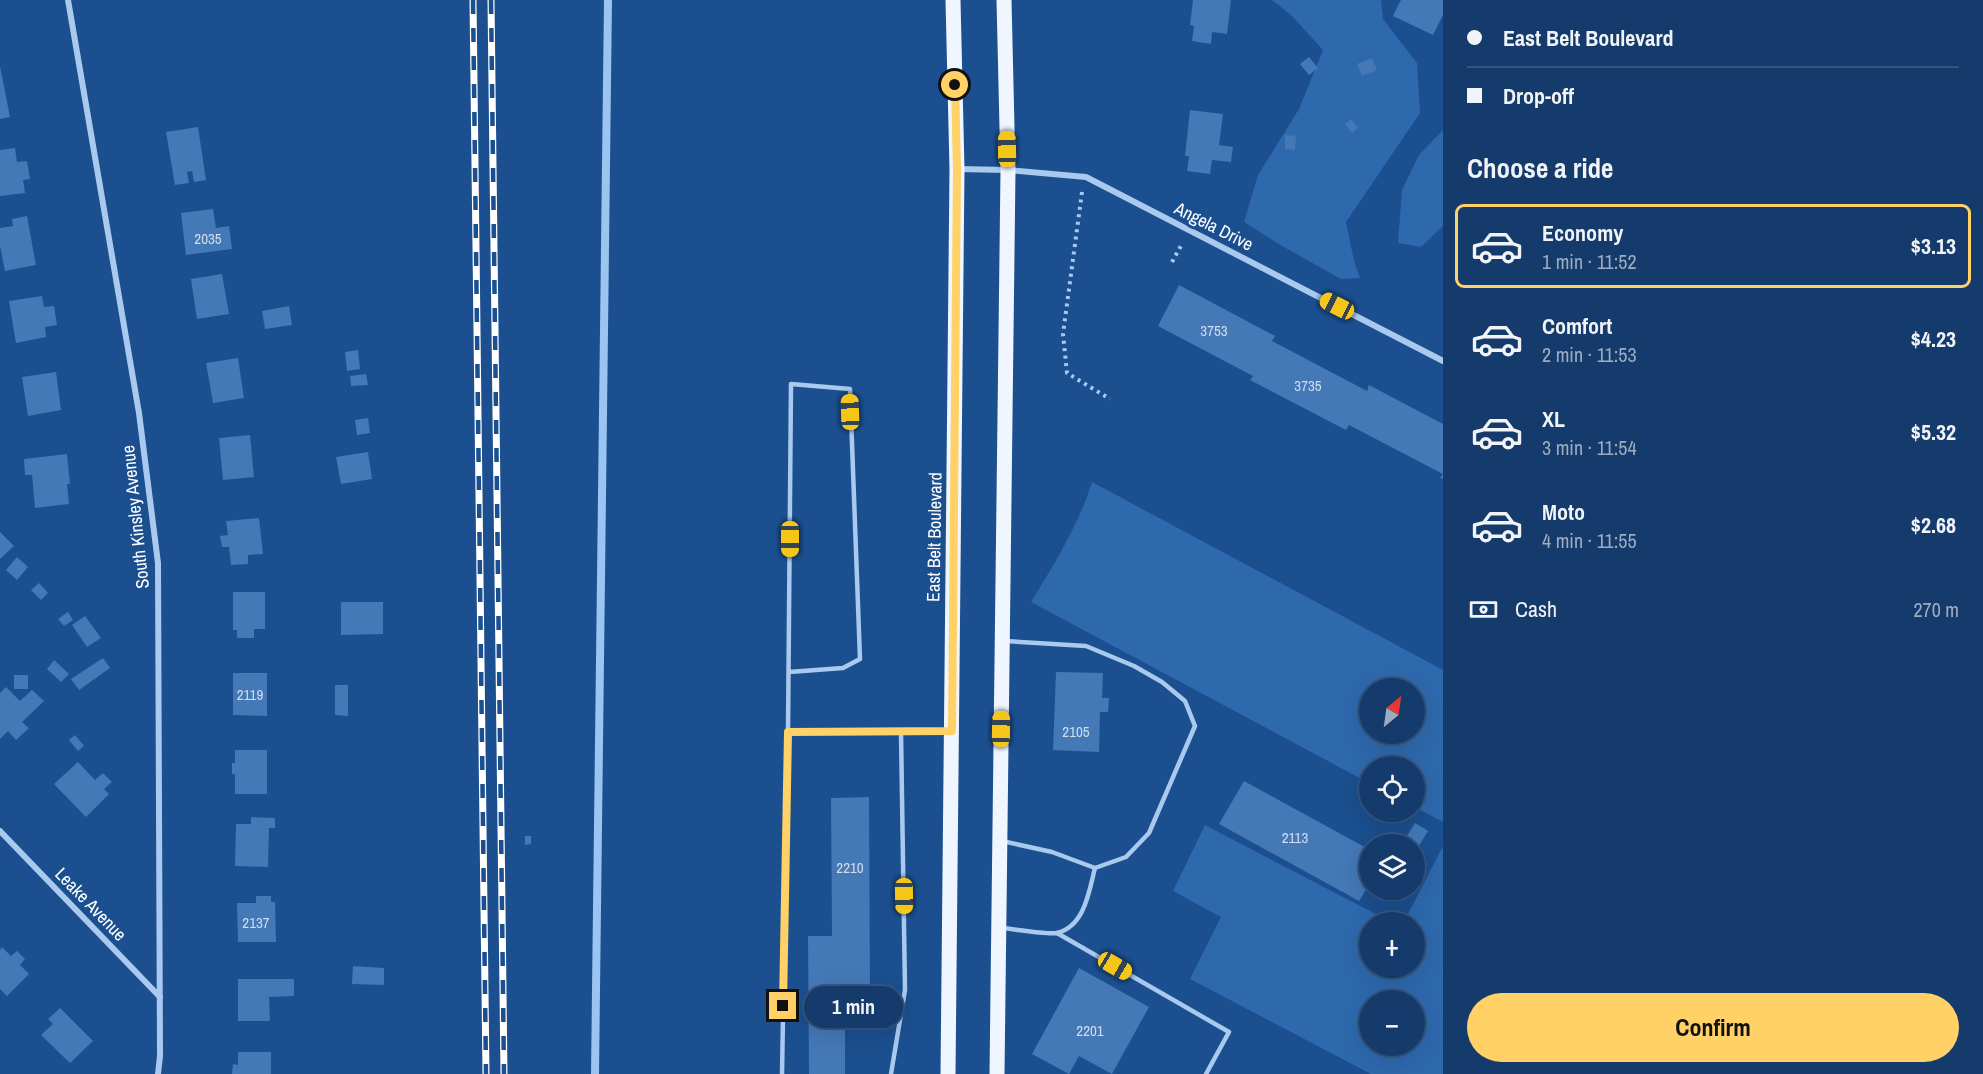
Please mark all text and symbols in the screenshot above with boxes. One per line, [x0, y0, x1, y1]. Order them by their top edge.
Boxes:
text: East Belt Boulevard [1503, 23, 1673, 53]
route start [941, 71, 968, 98]
text: Drop-off [1503, 81, 1574, 111]
car [998, 131, 1016, 167]
text: Choose a ride [1467, 150, 1613, 186]
street label: Angela Drive [1169, 195, 1258, 257]
text: Economy [1542, 218, 1623, 248]
icon: car [1470, 219, 1524, 273]
house number: 2035 [194, 228, 222, 249]
text: $3.13 [1911, 231, 1956, 261]
text: 1 min · 11:52 [1542, 248, 1637, 275]
car [1317, 290, 1357, 322]
text: Comfort [1542, 311, 1612, 341]
icon: car [1470, 312, 1524, 366]
house number: 3753 [1200, 320, 1228, 341]
text: $4.23 [1911, 324, 1956, 354]
text: 2 min · 11:53 [1542, 341, 1637, 368]
house number: 3735 [1294, 375, 1322, 396]
car [840, 394, 860, 430]
text: XL [1542, 404, 1565, 434]
icon: car [1470, 405, 1524, 459]
text: $5.32 [1911, 417, 1956, 447]
text: 3 min · 11:54 [1542, 434, 1637, 461]
street label: South Kinsley Avenue [115, 444, 155, 590]
street label: East Belt Boulevard [920, 472, 948, 602]
text: Moto [1542, 497, 1585, 527]
icon: car [1470, 498, 1524, 552]
text: $2.68 [1911, 510, 1956, 540]
car [781, 521, 799, 557]
text: 4 min · 11:55 [1542, 527, 1637, 554]
icon: cash [1467, 593, 1500, 626]
text: Cash [1515, 594, 1557, 624]
text: 270 m [1913, 596, 1959, 623]
north arrow [1359, 678, 1425, 744]
map controls [1359, 678, 1425, 1056]
house number: 2119 [237, 684, 263, 705]
car [992, 711, 1010, 747]
house number: 2105 [1062, 721, 1090, 742]
button: locate [1359, 756, 1425, 822]
house number: 2113 [1282, 827, 1308, 848]
button: layers [1359, 834, 1425, 900]
house number: 2210 [836, 857, 864, 878]
street label: Leake Avenue [50, 862, 132, 946]
car [895, 878, 913, 914]
house number: 2137 [242, 912, 270, 933]
button: + [1359, 912, 1425, 978]
car [1095, 949, 1135, 983]
callout: 1 min [804, 985, 903, 1027]
button: − [1359, 990, 1425, 1056]
route end [769, 992, 796, 1019]
text: 1 min [832, 993, 875, 1020]
button: Confirm [1467, 993, 1959, 1062]
house number: 2201 [1076, 1020, 1104, 1041]

